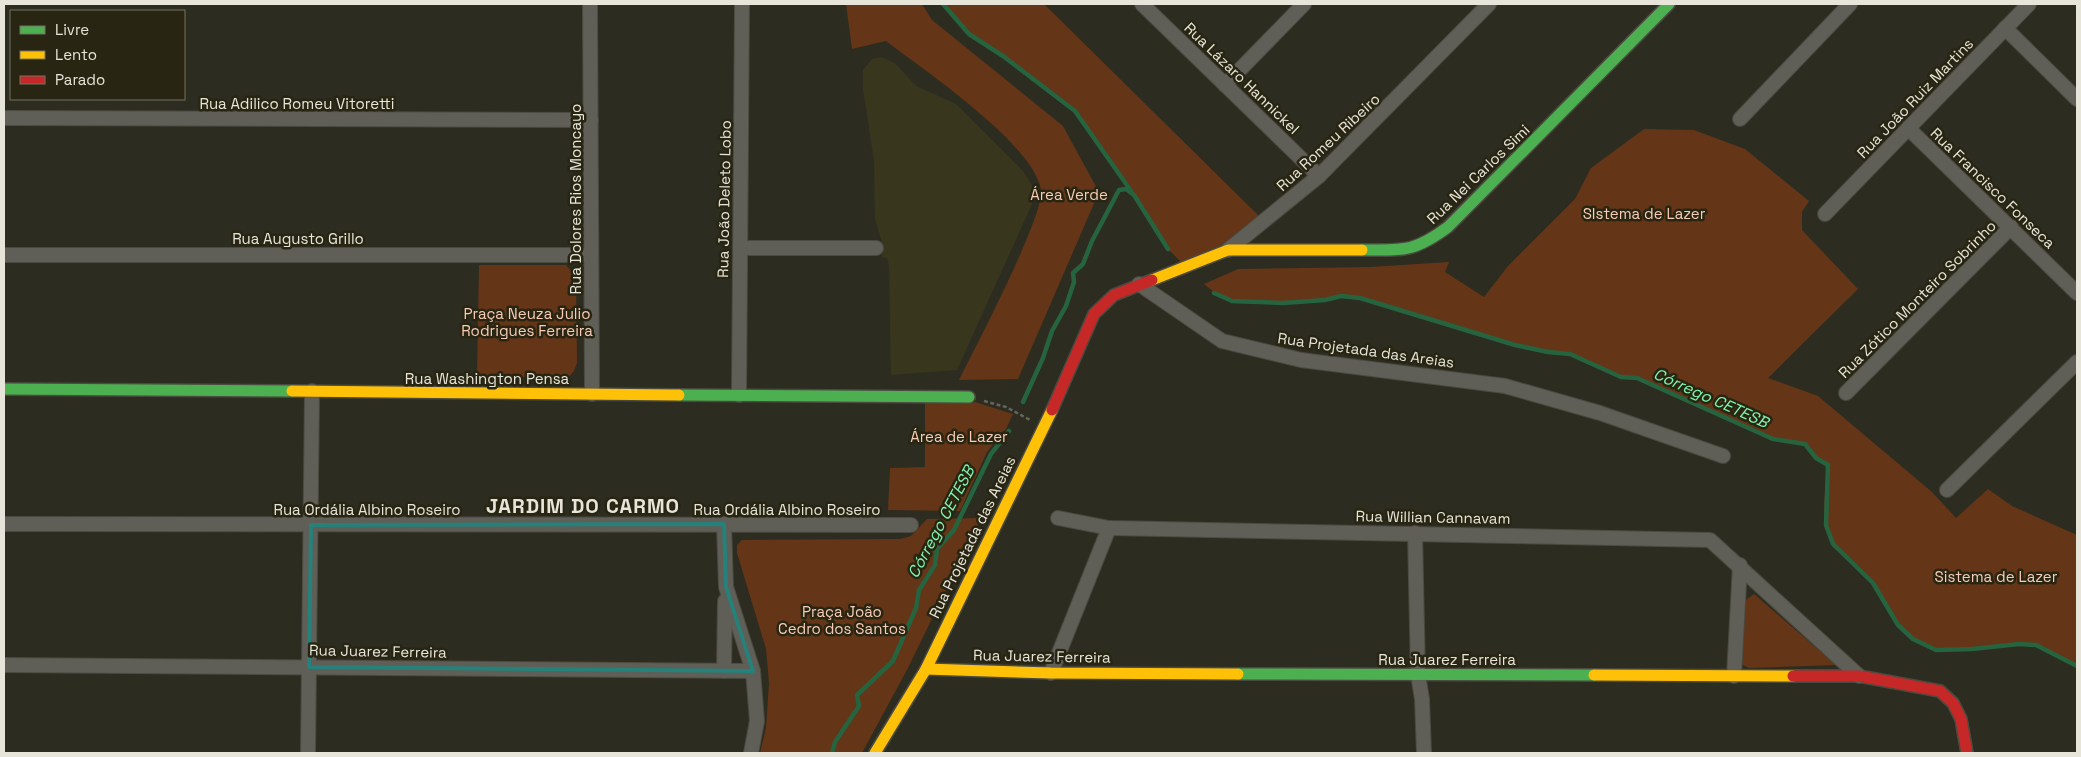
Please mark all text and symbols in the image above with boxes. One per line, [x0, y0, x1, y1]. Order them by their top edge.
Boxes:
legend [10, 10, 185, 100]
street label: Rua Lázaro Hannickel [1181, 18, 1303, 138]
text: Livre [55, 20, 89, 39]
street label: Rua João Ruiz Martins [1853, 34, 1977, 162]
text: Lento [55, 45, 97, 64]
text: Parado [55, 70, 105, 89]
street label: Rua Romeu Ribeiro [1272, 89, 1384, 195]
street label: Rua Adilico Romeu Vitoretti [199, 94, 395, 113]
street label: Rua Dolores Rios Moncayo [566, 104, 585, 294]
street label: Rua João Deleto Lobo [713, 120, 735, 278]
street label: Rua Nei Carlos Simi [1423, 120, 1533, 228]
street label: Rua Francisco Fonseca [1927, 124, 2060, 253]
park label: Área Verde [1030, 185, 1108, 204]
park label: SIstema de Lazer [1583, 204, 1706, 223]
street label: Rua Zótico Monteiro Sobrinho [1834, 216, 2000, 382]
street label: Rua Augusto Grillo [232, 229, 364, 248]
park label: Praça Neuza Julio Rodrigues Ferreira [461, 304, 593, 340]
street label: Rua Projetada das Areias [1276, 328, 1456, 372]
water label: Córrego CETESB [1650, 363, 1774, 434]
street label: Rua Washington Pensa [405, 369, 570, 388]
park label: Área de Lazer [910, 427, 1008, 446]
street label: Rua Projetada das Areias [924, 453, 1020, 621]
water label: Córrego CETESB [903, 460, 980, 582]
district label: JARDIM DO CARMO [486, 493, 680, 519]
street label: Rua Ordália Albino Roseiro [273, 500, 461, 519]
street label: Rua Ordália Albino Roseiro [693, 500, 881, 519]
street label: Rua Willian Cannavam [1355, 506, 1511, 528]
park label: Sistema de Lazer [1935, 567, 2058, 586]
park label: Praça João Cedro dos Santos [778, 602, 906, 638]
street label: Rua Juarez Ferreira [309, 640, 447, 662]
street label: Rua Juarez Ferreira [973, 645, 1111, 667]
street label: Rua Juarez Ferreira [1378, 650, 1516, 669]

